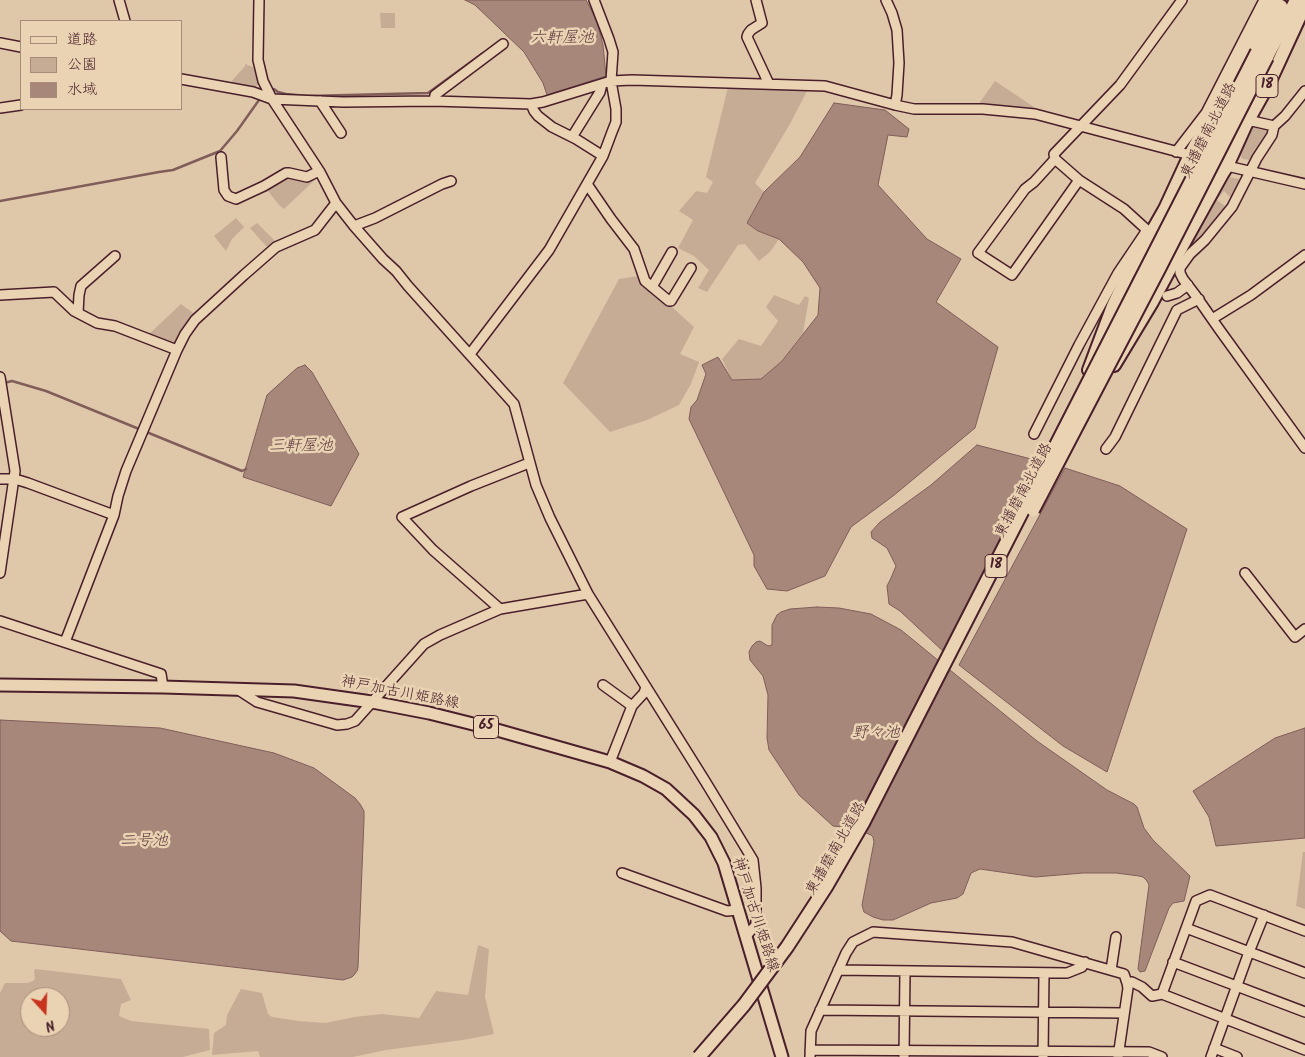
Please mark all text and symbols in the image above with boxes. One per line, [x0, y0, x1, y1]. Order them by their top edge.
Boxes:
legend [20, 20, 182, 110]
text: 道路 [67, 28, 97, 52]
water label: 六軒屋池 [530, 29, 594, 49]
text: 公園 [67, 53, 97, 77]
road number: 18 [1256, 74, 1278, 98]
text: 水域 [67, 78, 97, 102]
street label: 東播磨南北道路 [1178, 80, 1242, 182]
water label: 三軒屋池 [269, 437, 333, 457]
street label: 東播磨南北道路 [992, 440, 1058, 542]
road number: 18 [985, 554, 1007, 578]
street label: 神戸加古川姫路線 [339, 674, 461, 714]
road number: 65 [474, 716, 498, 739]
water label: 野々池 [852, 724, 900, 744]
street label: 東播磨南北道路 [803, 799, 871, 899]
water label: 二号池 [120, 832, 168, 852]
street label: 神戸加古川姫路線 [727, 855, 781, 975]
north arrow [20, 987, 70, 1037]
text: N [42, 1013, 58, 1037]

